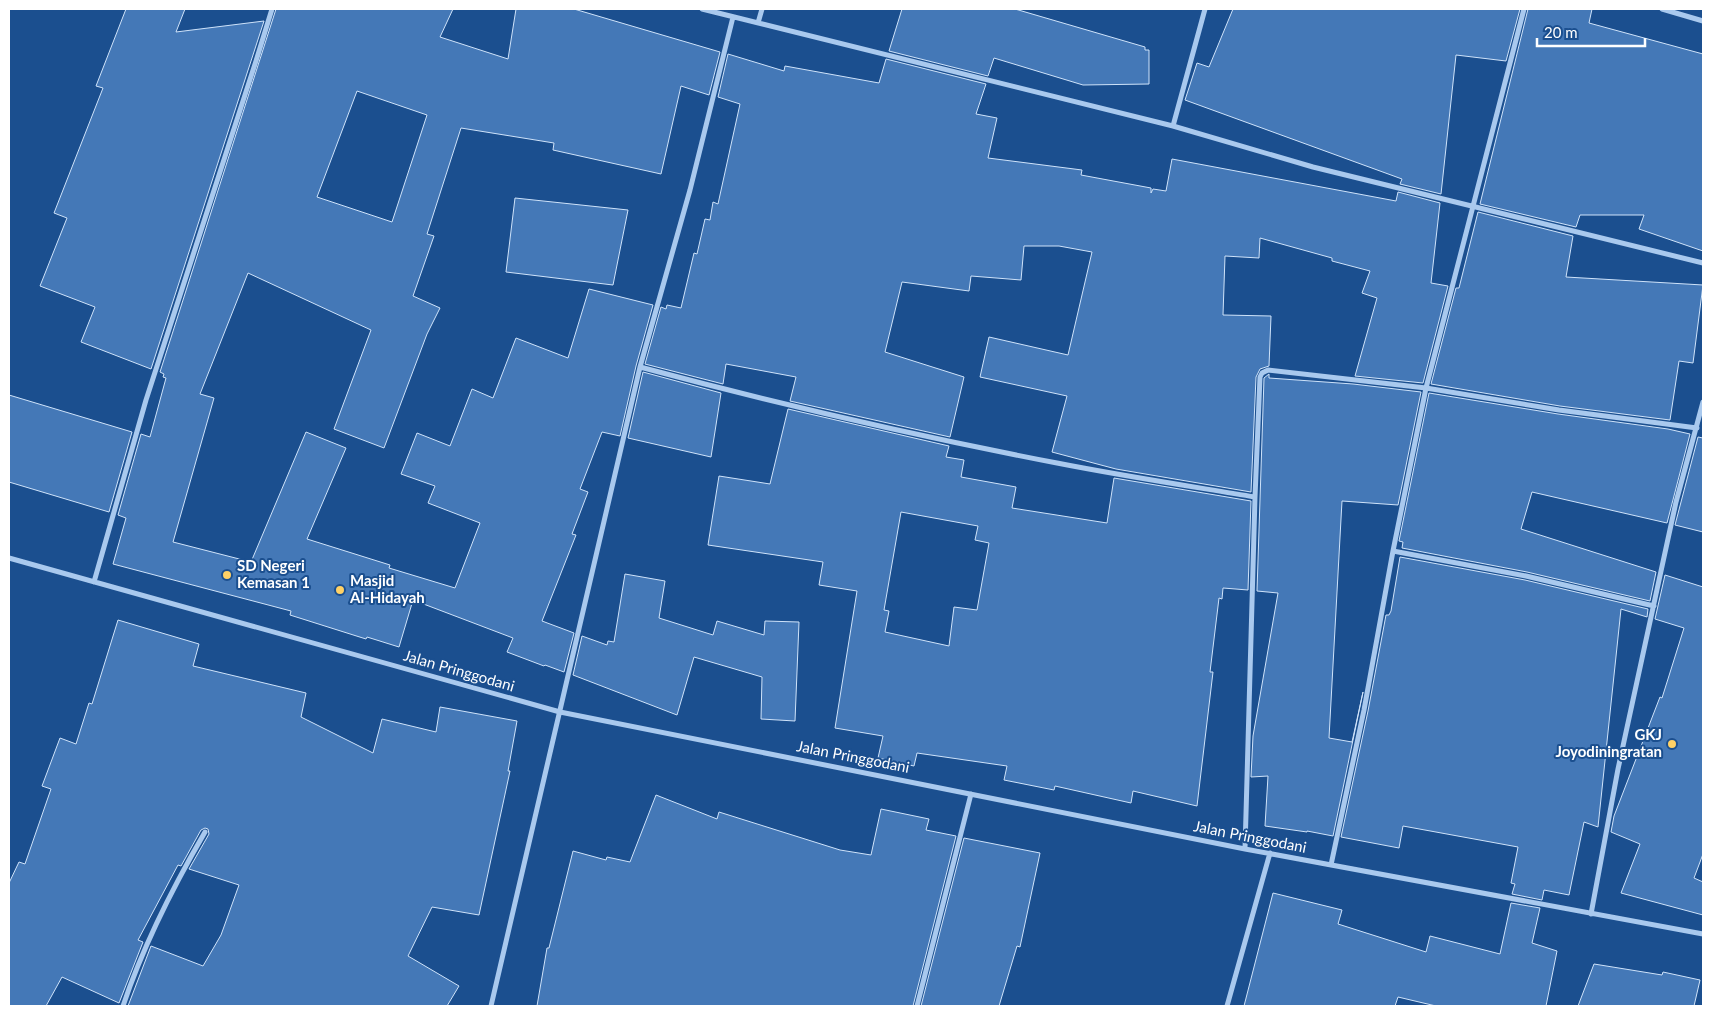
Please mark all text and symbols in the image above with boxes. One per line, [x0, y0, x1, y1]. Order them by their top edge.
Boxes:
scale bar [1537, 15, 1644, 47]
text: 20 m [1544, 23, 1578, 41]
place label: SD Negeri Kemasan 1 [237, 556, 310, 591]
marker: SD Negeri Kemasan 1 [221, 569, 233, 581]
place label: Masjid Al-Hidayah [349, 571, 425, 606]
marker: Masjid Al-Hidayah [334, 584, 346, 596]
street label: Jalan Pringgodani [402, 646, 517, 695]
place label: GKJ Joyodiningratan [1556, 725, 1662, 760]
street label: Jalan Pringgodani [795, 736, 911, 776]
marker: GKJ Joyodiningratan [1666, 738, 1678, 750]
street label: Jalan Pringgodani [1192, 816, 1308, 856]

